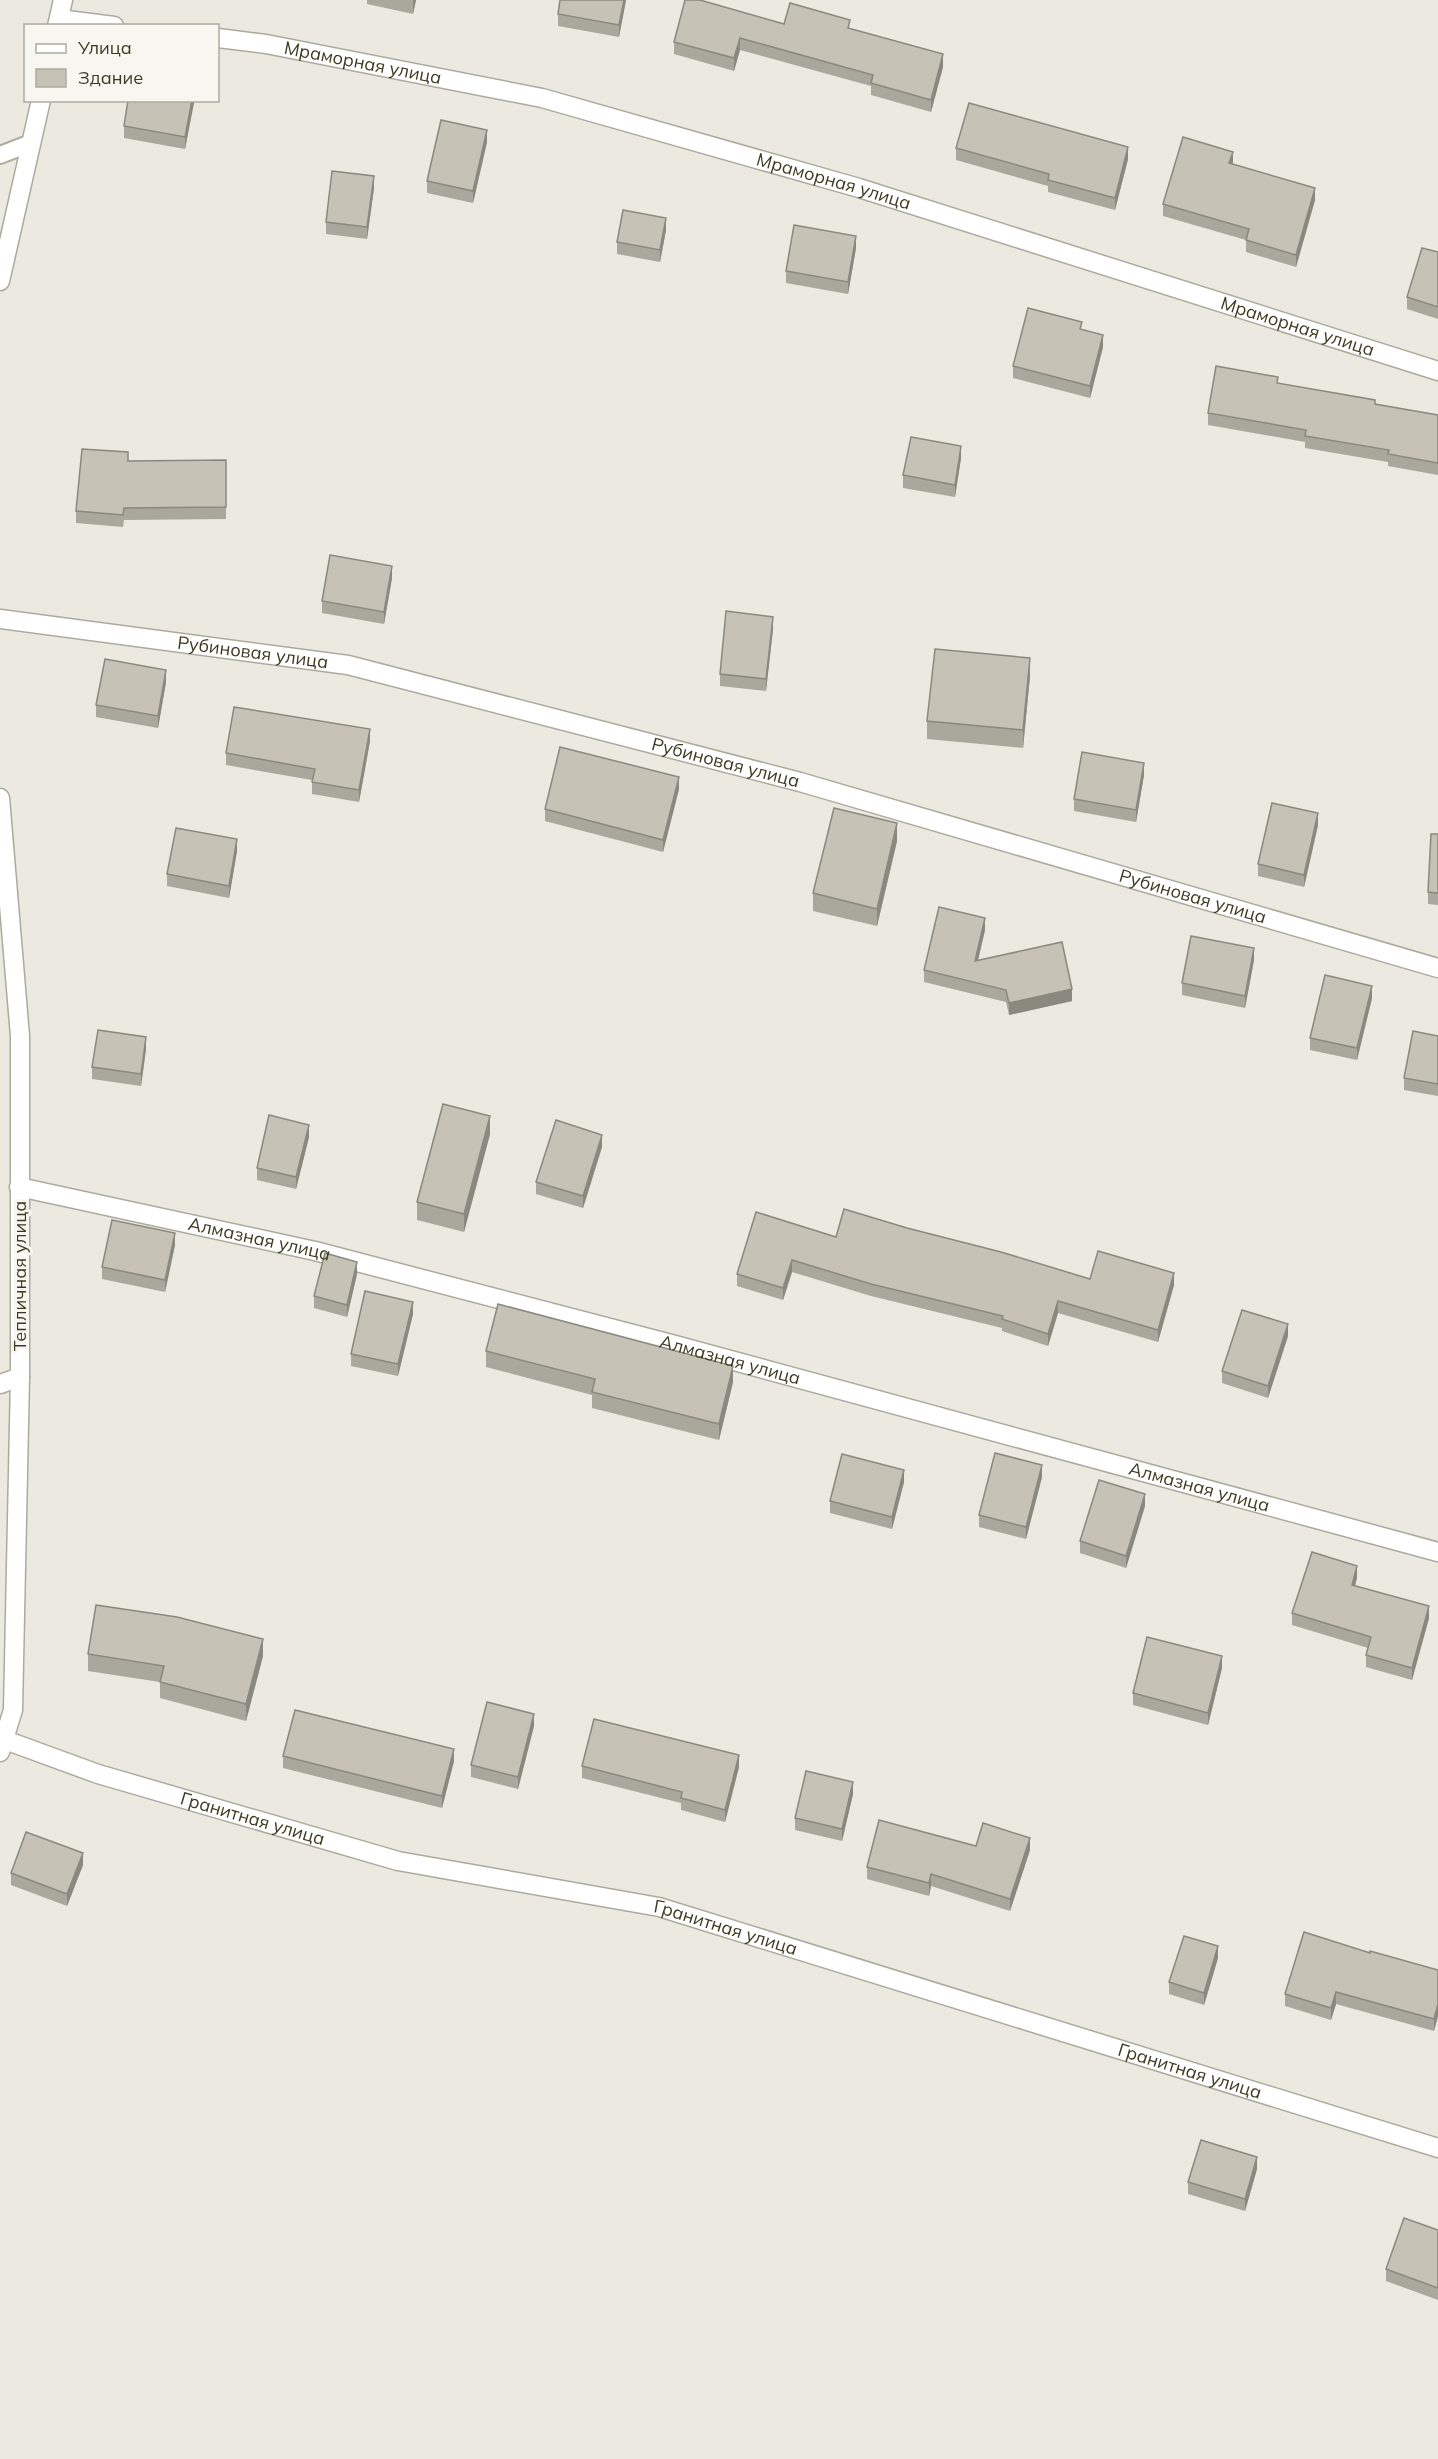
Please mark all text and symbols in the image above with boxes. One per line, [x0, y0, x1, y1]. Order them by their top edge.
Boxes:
legend [24, 24, 219, 102]
text: Улица [77, 36, 132, 59]
street label: Мраморная улица [282, 36, 444, 89]
text: Здание [78, 66, 143, 89]
street label: Мраморная улица [754, 147, 914, 215]
street label: Мраморная улица [1218, 291, 1377, 361]
street label: Рубиновая улица [176, 631, 330, 673]
street label: Рубиновая улица [649, 732, 802, 792]
street label: Рубиновая улица [1117, 864, 1269, 928]
street label: Тепличная улица [8, 1201, 31, 1351]
street label: Алмазная улица [186, 1212, 333, 1266]
street label: Алмазная улица [657, 1330, 803, 1390]
street label: Алмазная улица [1126, 1457, 1272, 1517]
street label: Гранитная улица [178, 1787, 328, 1850]
street label: Гранитная улица [652, 1894, 800, 1960]
street label: Гранитная улица [1115, 2038, 1265, 2104]

